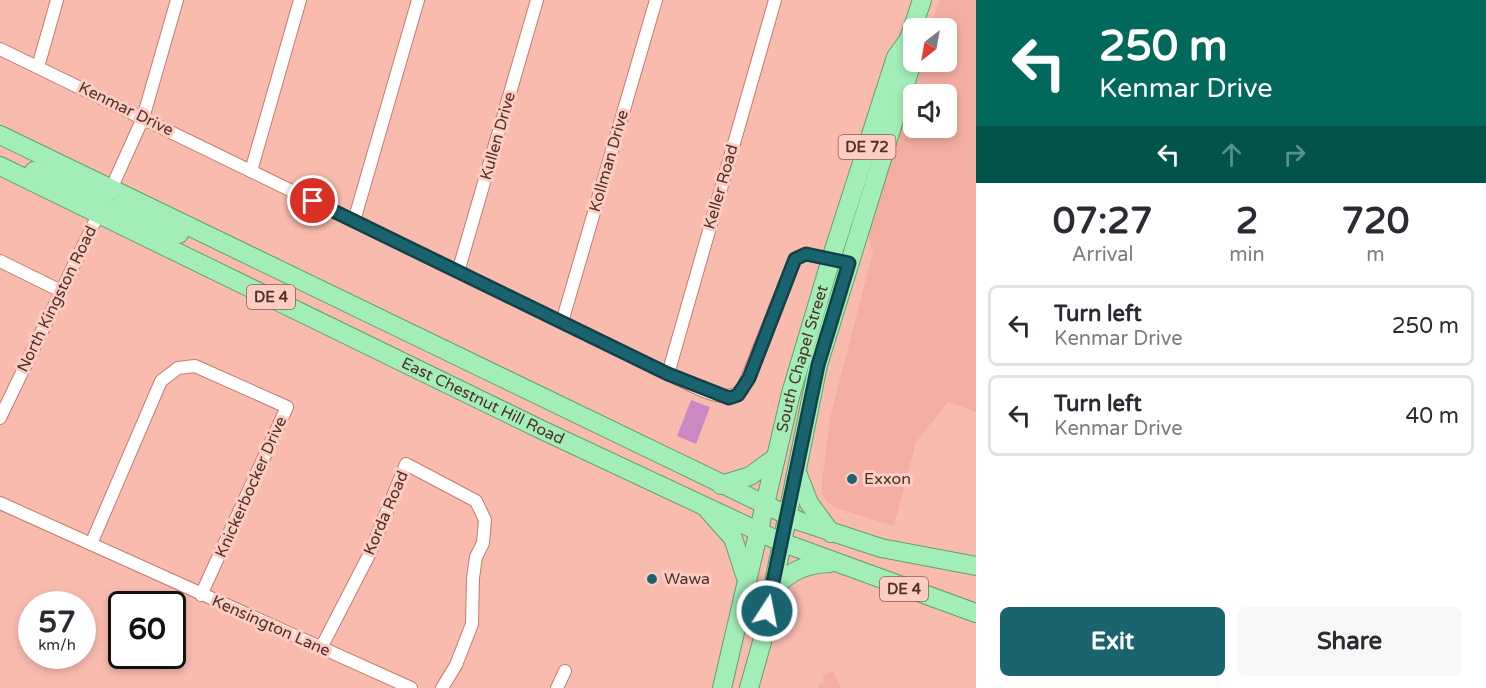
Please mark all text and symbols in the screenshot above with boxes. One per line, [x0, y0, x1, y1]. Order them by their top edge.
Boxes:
north arrow [903, 18, 957, 72]
map controls [903, 18, 957, 138]
text: 250 m [1099, 21, 1228, 72]
icon: left [1000, 24, 1078, 102]
text: Kenmar Drive [1099, 72, 1273, 105]
street label: Kenmar Drive [75, 77, 177, 141]
button: sound [903, 84, 957, 138]
street label: Kullen Drive [476, 90, 520, 182]
street label: Kollman Drive [585, 108, 633, 214]
road number: DE 72 [838, 135, 896, 159]
icon: left [1152, 138, 1185, 171]
icon: ahead [1215, 138, 1248, 171]
icon: right [1278, 138, 1311, 171]
street label: Keller Road [699, 142, 743, 232]
pin [287, 175, 338, 226]
icon: arrive [296, 184, 329, 217]
text: 07:27 [1053, 200, 1153, 243]
text: 2 [1236, 200, 1258, 243]
text: 720 [1341, 200, 1409, 243]
street label: North Kingston Road [13, 222, 101, 376]
text: Arrival [1072, 243, 1134, 267]
text: min [1229, 243, 1265, 267]
text: m [1366, 243, 1385, 267]
street label: South Chapel Street [772, 283, 833, 434]
road number: DE 4 [247, 285, 295, 309]
text: Turn left [1054, 301, 1142, 327]
icon: left [1003, 309, 1036, 342]
text: 250 m [1392, 313, 1459, 339]
text: Kenmar Drive [1054, 327, 1183, 351]
street label: East Chestnut Hill Road [398, 353, 568, 449]
text: Turn left [1054, 391, 1142, 417]
icon: left [1003, 399, 1036, 432]
text: 40 m [1405, 403, 1459, 429]
street label: Knickerbocker Drive [211, 413, 291, 561]
text: Kenmar Drive [1054, 417, 1183, 441]
street label: Korda Road [359, 468, 413, 558]
place label: Exxon [864, 469, 911, 489]
marker: Exxon [845, 472, 859, 486]
place label: Wawa [664, 569, 710, 589]
marker: Wawa [645, 572, 659, 586]
road number: DE 4 [880, 577, 928, 601]
position arrow [735, 579, 799, 643]
speed limit sign: 60 [108, 591, 186, 669]
street label: Kensington Lane [209, 591, 333, 661]
text: 57 [38, 604, 76, 641]
button: Exit [1000, 607, 1225, 676]
button: Share [1237, 607, 1462, 676]
text: km/h [38, 636, 76, 654]

